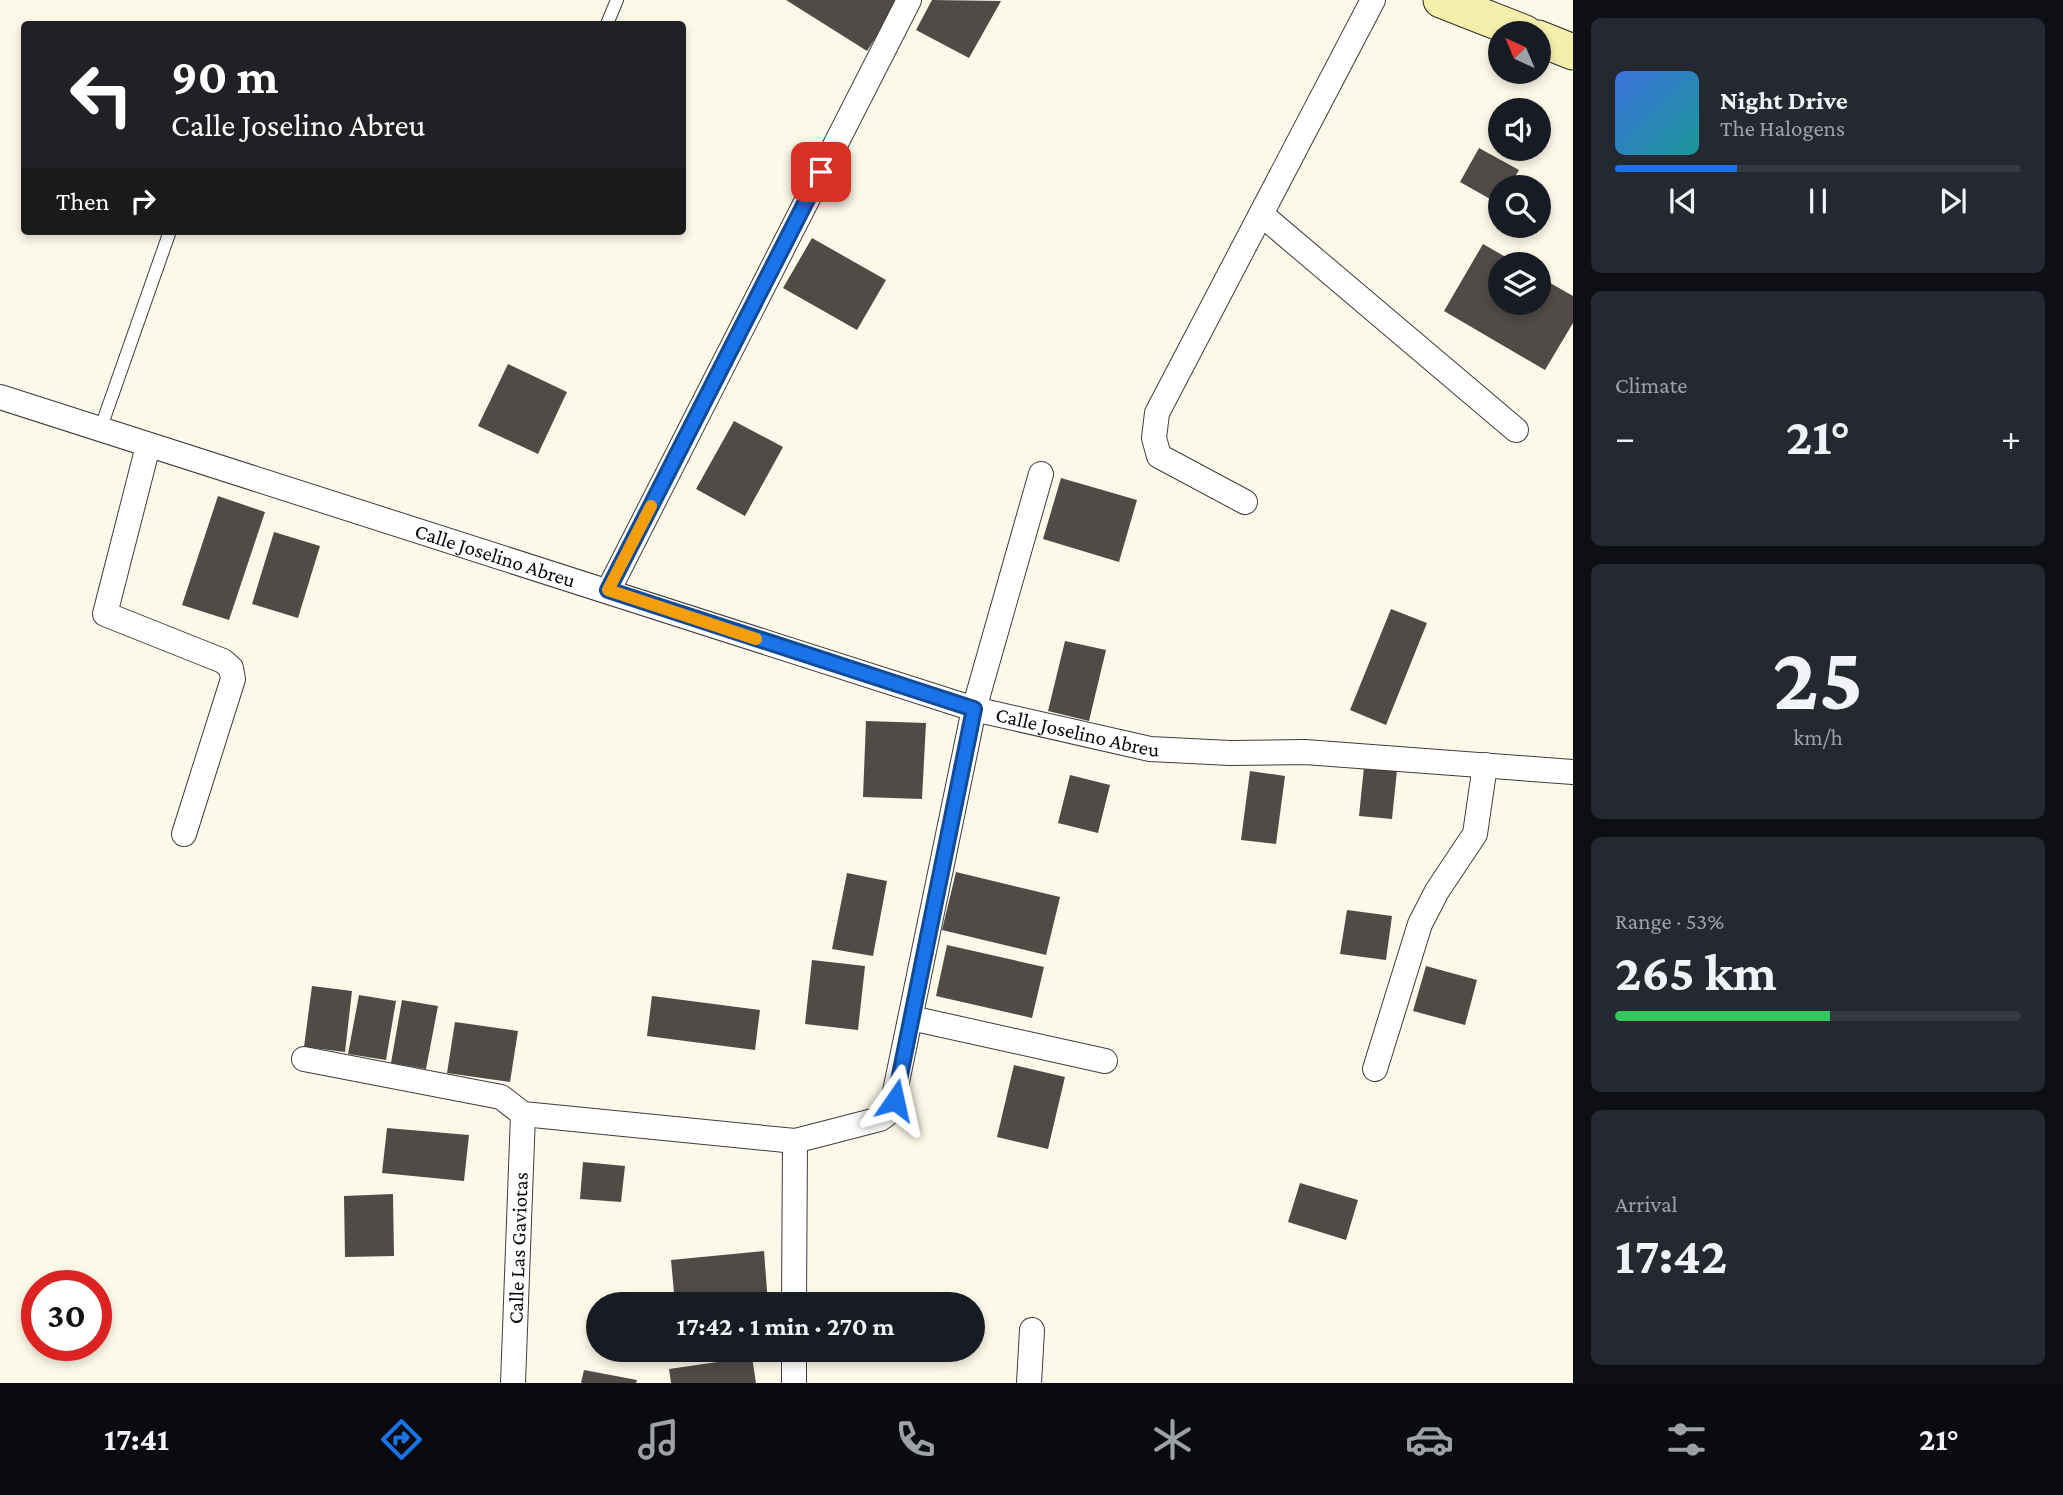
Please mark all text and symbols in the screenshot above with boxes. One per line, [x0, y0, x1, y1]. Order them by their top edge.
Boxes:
north arrow [1488, 21, 1550, 84]
map controls [1488, 21, 1551, 315]
icon: left [56, 49, 147, 140]
text: 90 m [171, 49, 278, 104]
text: Night Drive [1720, 86, 1848, 115]
button: sound [1488, 98, 1551, 161]
text: Calle Joselino Abreu [171, 107, 425, 143]
text: The Halogens [1720, 115, 1845, 141]
pin [791, 142, 851, 202]
icon: arrive [802, 153, 840, 191]
button: search [1488, 175, 1551, 238]
icon: right [124, 182, 162, 220]
icon: previous [1664, 182, 1702, 220]
icon: pause [1799, 182, 1837, 220]
icon: next [1934, 182, 1972, 220]
text: Then [56, 187, 110, 216]
button: layers [1488, 252, 1551, 315]
text: Climate [1615, 372, 1687, 398]
text: 21° [1786, 407, 1850, 465]
text: − [1615, 416, 1635, 458]
text: + [2001, 416, 2021, 458]
street label: Calle Joselino Abreu [412, 519, 578, 593]
text: 25 [1773, 627, 1864, 729]
street label: Calle Joselino Abreu [993, 702, 1160, 761]
text: km/h [1793, 724, 1843, 750]
text: Range · 53% [1615, 908, 1724, 934]
text: 265 km [1615, 943, 1777, 1001]
position arrow [858, 1063, 932, 1137]
street label: Calle Las Gaviotas [503, 1172, 533, 1325]
text: Arrival [1615, 1191, 1678, 1217]
text: 17:42 [1615, 1226, 1727, 1284]
speed limit sign: 30 [21, 1270, 112, 1361]
text: 17:42 · 1 min · 270 m [676, 1312, 895, 1341]
icon: directions [377, 1415, 426, 1464]
icon: music [634, 1415, 683, 1464]
icon: phone [891, 1415, 940, 1464]
icon: climate [1148, 1415, 1197, 1464]
icon: car [1405, 1415, 1454, 1464]
icon: filters [1662, 1415, 1711, 1464]
text: 17:41 [104, 1421, 169, 1457]
text: 21° [1919, 1421, 1959, 1457]

